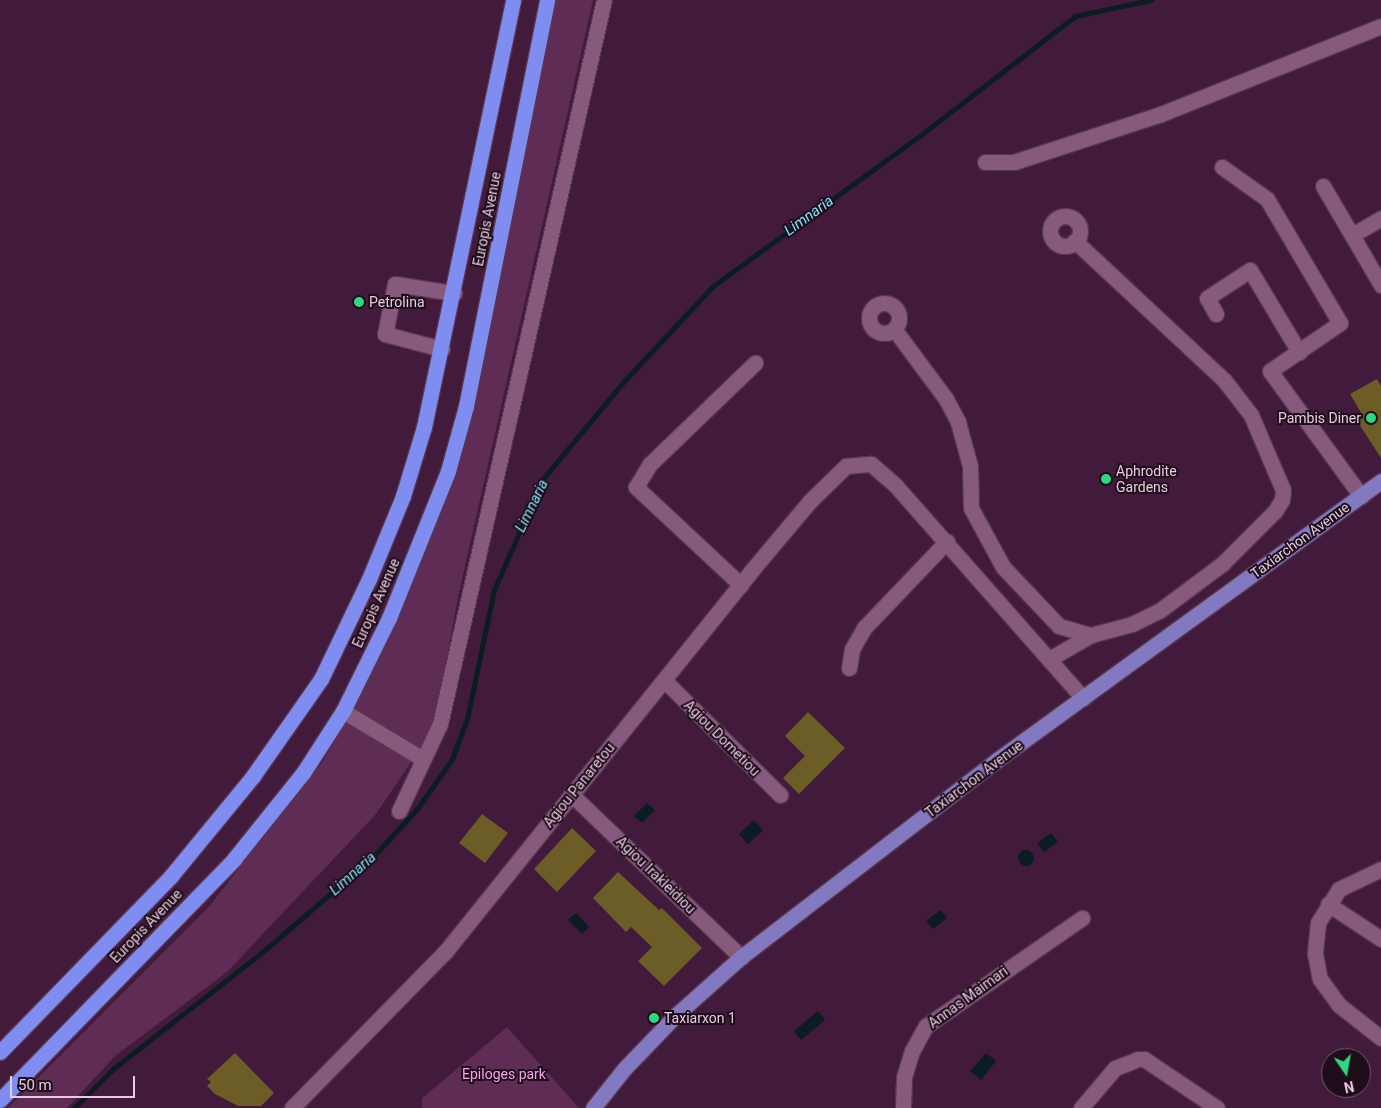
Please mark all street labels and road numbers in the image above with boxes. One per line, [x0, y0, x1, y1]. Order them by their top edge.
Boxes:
street label: Europis Avenue [470, 170, 504, 268]
street label: Taxiarchon Avenue [1247, 499, 1353, 581]
street label: Europis Avenue [349, 556, 403, 650]
street label: Agiou Dometiou [681, 697, 763, 779]
street label: Taxiarchon Avenue [922, 737, 1026, 821]
street label: Agiou Panaretou [540, 740, 618, 830]
street label: Agiou Irakleidiou [613, 833, 699, 917]
street label: Europis Avenue [107, 886, 185, 966]
street label: Annas Maimari [925, 963, 1011, 1031]

